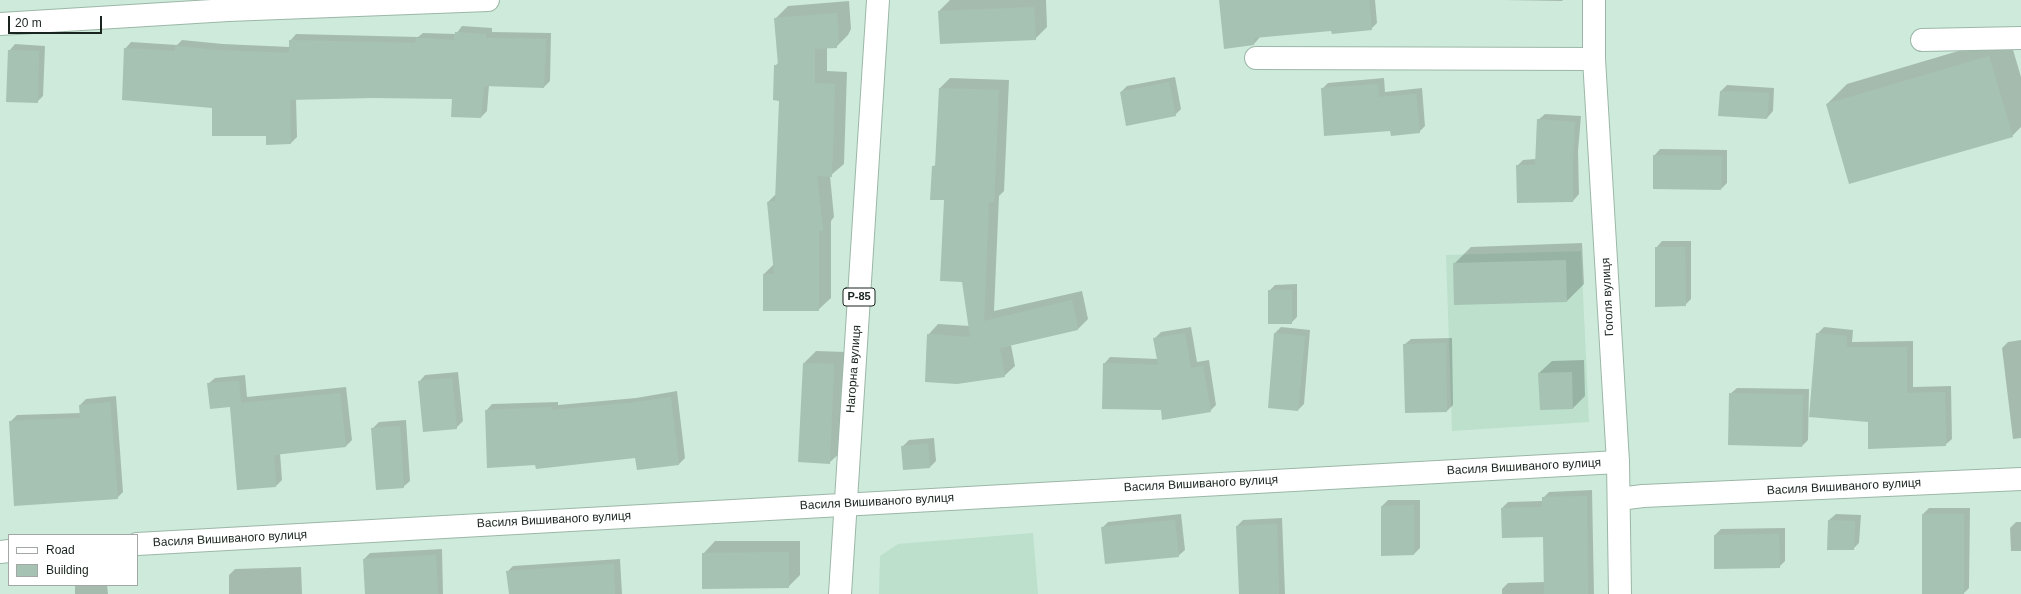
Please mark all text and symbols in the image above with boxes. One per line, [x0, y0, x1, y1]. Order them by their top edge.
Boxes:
scale bar [10, 8, 104, 34]
text: 20 m [15, 16, 42, 30]
street label: Гоголя вулиця [1599, 257, 1617, 337]
road number: Р-85 [843, 288, 875, 306]
street label: Нагорна вулиця [844, 324, 864, 414]
street label: Василя Вишиваного вулиця [1446, 456, 1602, 478]
street label: Василя Вишиваного вулиця [1123, 473, 1279, 495]
street label: Василя Вишиваного вулиця [1766, 476, 1922, 498]
street label: Василя Вишиваного вулиця [799, 491, 955, 513]
street label: Василя Вишиваного вулиця [476, 509, 632, 531]
street label: Василя Вишиваного вулиця [152, 528, 308, 550]
legend [8, 534, 138, 586]
text: Road [46, 543, 75, 557]
text: Building [46, 563, 89, 577]

